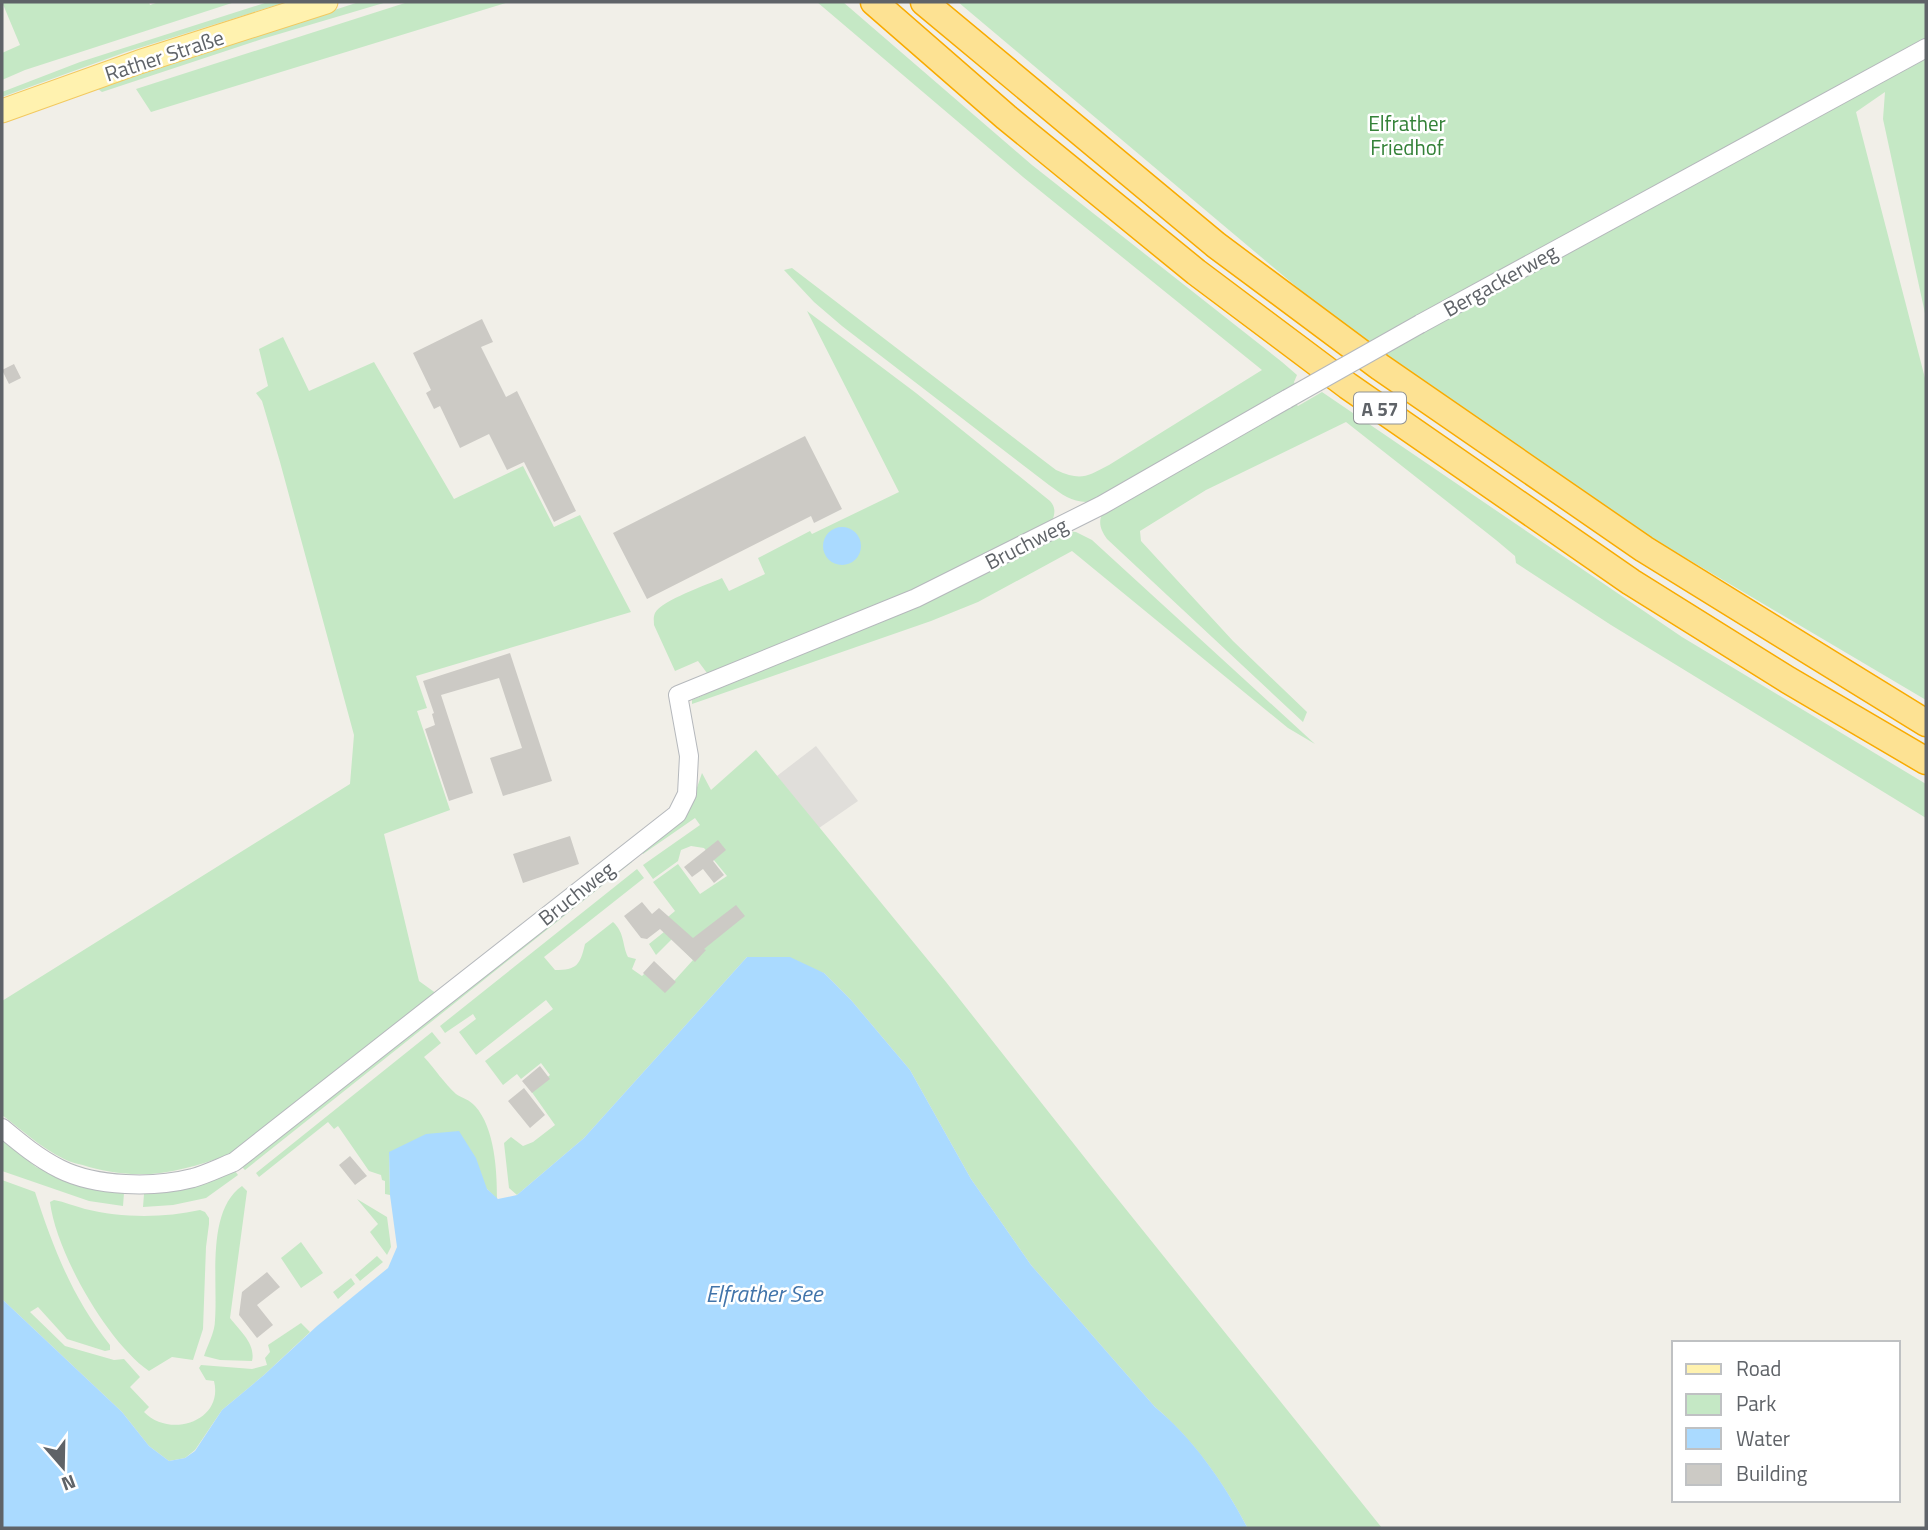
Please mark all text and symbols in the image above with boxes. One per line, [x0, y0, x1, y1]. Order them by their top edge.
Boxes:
street label: Rather Straße [100, 21, 228, 89]
park label: Elfrather Friedhof [1368, 107, 1446, 163]
street label: Bergackerweg [1437, 235, 1563, 325]
road number: A 57 [1354, 392, 1406, 424]
street label: Bruchweg [979, 508, 1073, 577]
street label: Bruchweg [531, 853, 621, 933]
water label: Elfrather See [706, 1276, 824, 1311]
legend [1672, 1341, 1900, 1502]
text: Road [1736, 1352, 1781, 1384]
text: Park [1736, 1387, 1776, 1419]
text: Water [1736, 1422, 1790, 1454]
north arrow [28, 1432, 98, 1502]
text: Building [1736, 1457, 1808, 1489]
text: N [58, 1468, 80, 1499]

